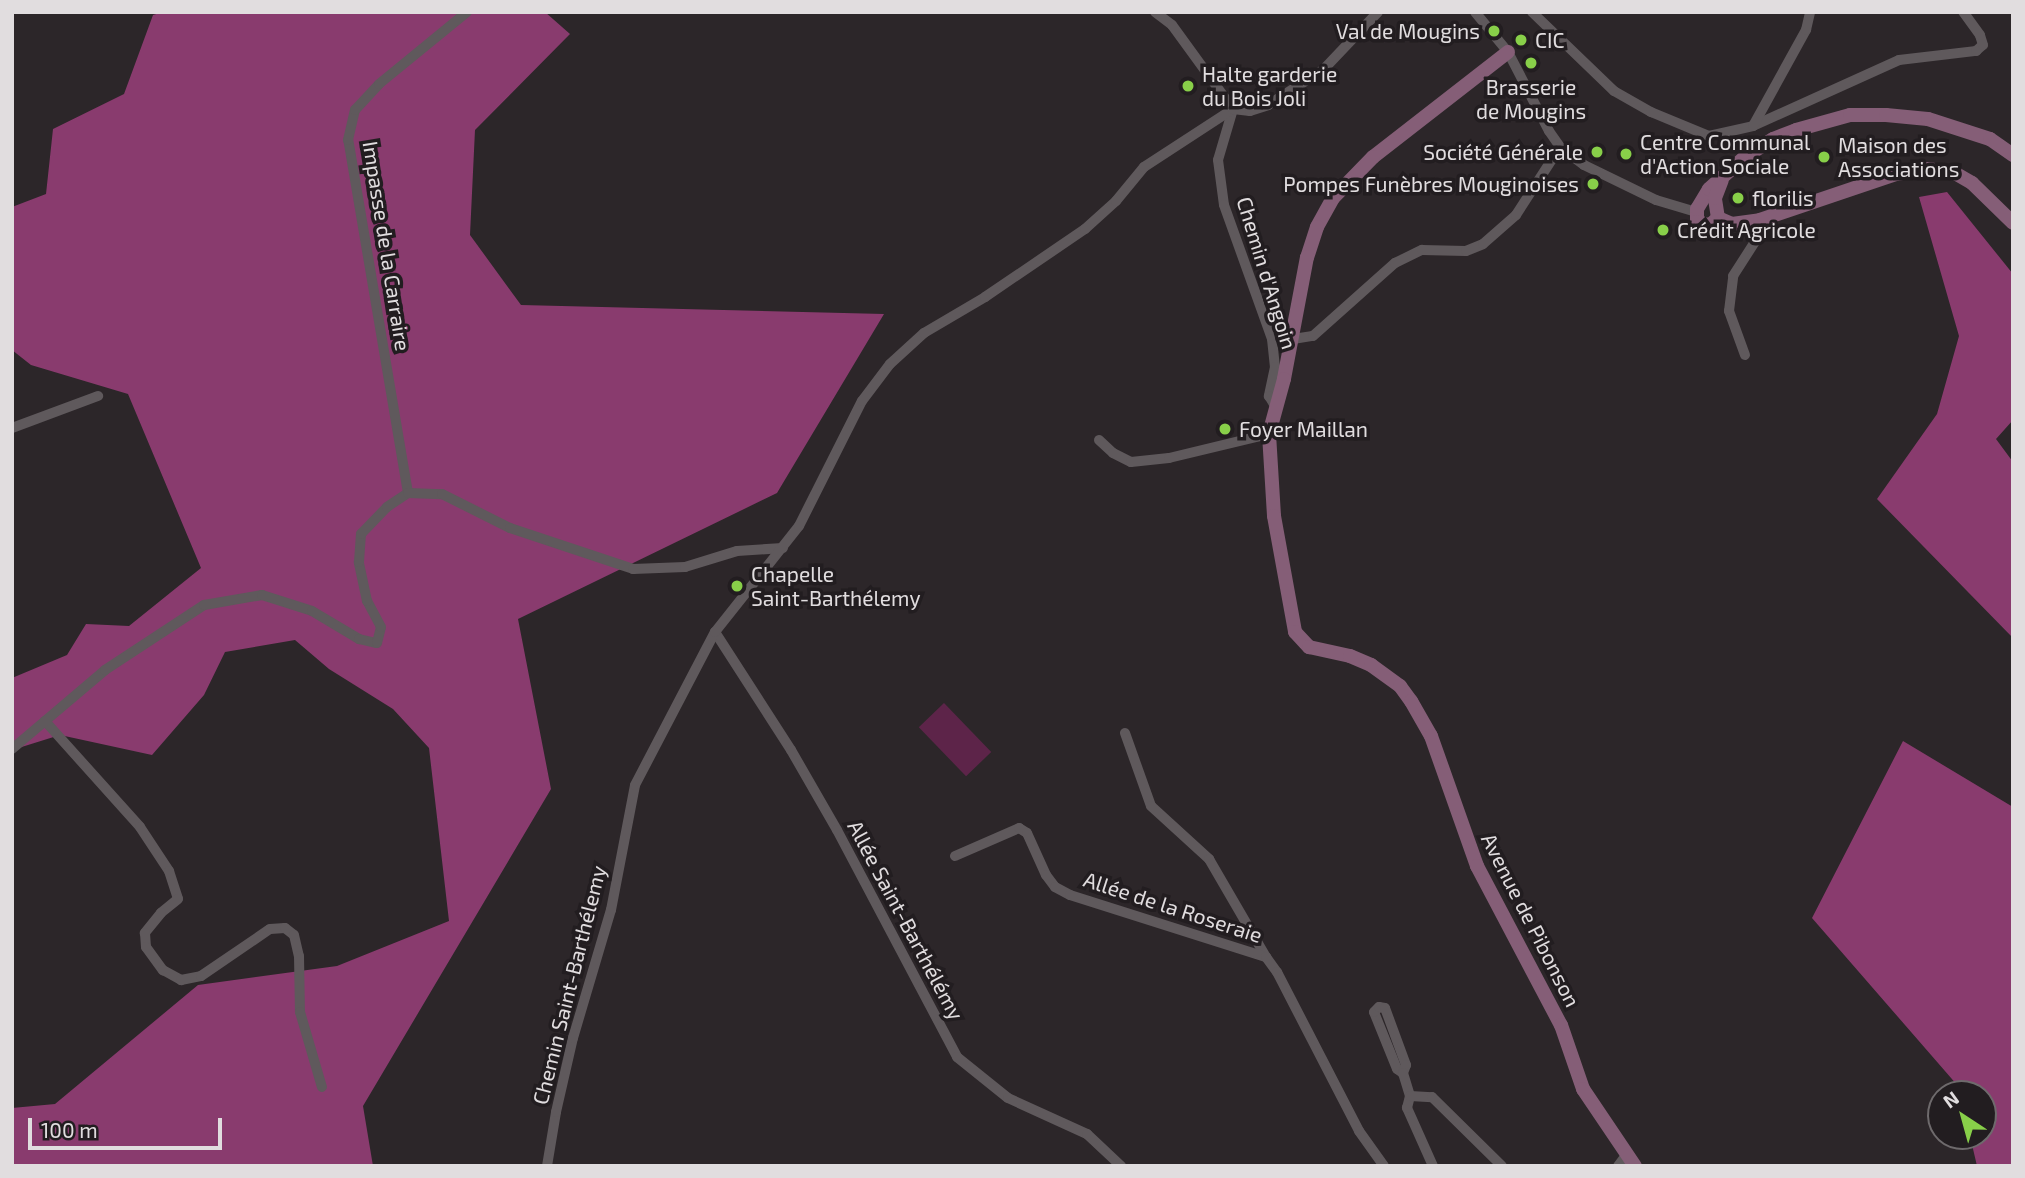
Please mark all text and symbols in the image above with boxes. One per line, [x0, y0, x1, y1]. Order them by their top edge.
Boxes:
place label: Val de Mougins [1335, 18, 1480, 44]
marker: Val de Mougins [1486, 23, 1502, 39]
place label: CIC [1535, 27, 1564, 53]
marker: CIC [1513, 32, 1529, 48]
marker: Brasserie de Mougins [1523, 55, 1539, 71]
place label: Halte garderie du Bois Joli [1202, 61, 1337, 111]
place label: Brasserie de Mougins [1476, 74, 1586, 124]
marker: Halte garderie du Bois Joli [1180, 78, 1196, 94]
place label: Centre Communal d'Action Sociale [1640, 129, 1810, 179]
place label: Maison des Associations [1838, 132, 1959, 182]
street label: Impasse de la Carraire [358, 139, 416, 353]
place label: Société Générale [1423, 139, 1583, 165]
marker: Société Générale [1589, 144, 1605, 160]
marker: Centre Communal d'Action Sociale [1618, 146, 1634, 162]
marker: Maison des Associations [1816, 149, 1832, 165]
place label: Pompes Funèbres Mouginoises [1283, 171, 1579, 197]
marker: Pompes Funèbres Mouginoises [1585, 176, 1601, 192]
place label: florilis [1752, 185, 1814, 211]
marker: florilis [1730, 190, 1746, 206]
street label: Chemin d'Angoin [1232, 194, 1302, 352]
place label: Crédit Agricole [1677, 217, 1816, 243]
marker: Crédit Agricole [1655, 222, 1671, 238]
place label: Foyer Maillan [1239, 416, 1369, 442]
marker: Foyer Maillan [1217, 421, 1233, 437]
place label: Chapelle Saint-Barthélemy [751, 561, 921, 611]
marker: Chapelle Saint-Barthélemy [729, 578, 745, 594]
street label: Allée Saint-Barthélémy [843, 816, 969, 1024]
street label: Avenue de Pibonson [1476, 829, 1586, 1011]
street label: Chemin Saint-Barthélemy [527, 863, 611, 1107]
street label: Allée de la Roseraie [1080, 866, 1266, 948]
north arrow [1927, 1080, 1997, 1150]
text: N [1938, 1086, 1963, 1113]
scale bar [32, 1104, 226, 1148]
text: 100 m [41, 1117, 98, 1142]

